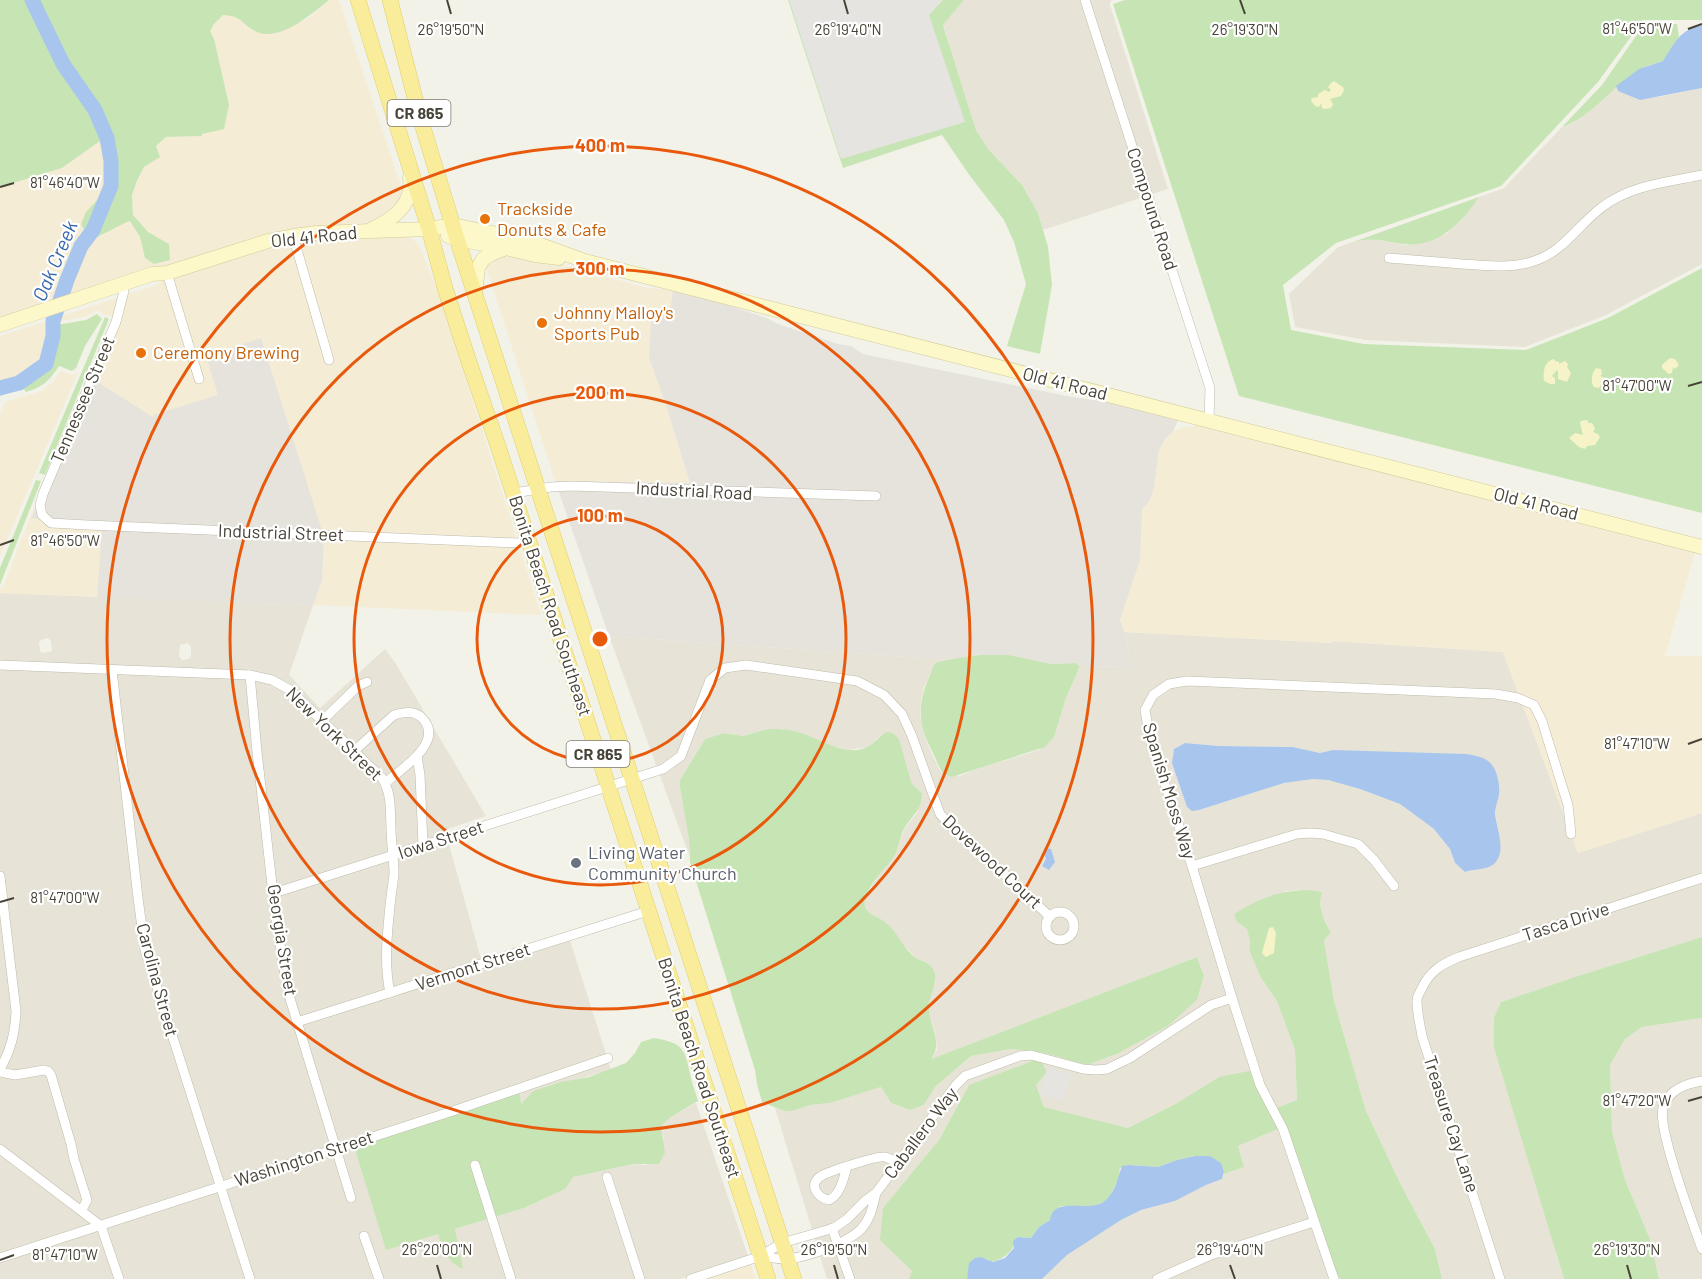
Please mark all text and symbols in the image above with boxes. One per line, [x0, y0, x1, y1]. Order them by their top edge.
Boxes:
text: 81°46'50"W [1602, 19, 1672, 37]
text: 26°19'50"N [418, 20, 484, 38]
text: 26°19'40"N [814, 20, 882, 38]
text: 26°19'30"N [1212, 20, 1278, 38]
road number: CR 865 [388, 100, 450, 126]
text: 400 m [575, 134, 625, 156]
street label: Compound Road [1123, 145, 1183, 273]
text: 81°46'40"W [30, 173, 100, 191]
place label: Trackside Donuts & Cafe [497, 197, 607, 240]
marker: Trackside Donuts & Cafe [478, 212, 492, 226]
water label: Oak Creek [26, 216, 82, 305]
street label: Old 41 Road [270, 221, 358, 251]
text: 300 m [576, 257, 624, 279]
place label: Johnny Malloy's Sports Pub [554, 301, 674, 344]
marker: Johnny Malloy's Sports Pub [535, 316, 549, 330]
street label: Tennessee Street [45, 333, 119, 467]
place label: Ceremony Brewing [153, 341, 300, 363]
marker: Ceremony Brewing [134, 346, 148, 360]
street label: Old 41 Road [1021, 362, 1110, 404]
text: 81°47'00"W [1602, 376, 1672, 394]
text: 200 m [575, 381, 625, 403]
street label: Industrial Road [635, 476, 753, 504]
street label: Old 41 Road [1492, 482, 1581, 524]
street label: Bonita Beach Road Southeast [505, 493, 597, 719]
text: 100 m [577, 504, 623, 526]
street label: Industrial Street [218, 519, 344, 545]
text: 81°46'50"W [30, 531, 100, 549]
centre of rings [590, 629, 610, 649]
street label: New York Street [282, 682, 387, 785]
street label: Spanish Moss Way [1139, 720, 1201, 862]
text: 81°47'10"W [1604, 734, 1670, 752]
road number: CR 865 [566, 741, 630, 767]
street label: Dovewood Court [939, 810, 1047, 913]
street label: Iowa Street [395, 815, 486, 863]
place label: Living Water Community Church [588, 841, 737, 884]
marker: Living Water Community Church [569, 856, 583, 870]
street label: Georgia Street [263, 882, 303, 997]
text: 81°47'00"W [30, 888, 100, 906]
street label: Tasca Drive [1519, 897, 1612, 945]
street label: Carolina Street [132, 921, 184, 1039]
street label: Vermont Street [412, 937, 533, 995]
street label: Bonita Beach Road Southeast [654, 955, 746, 1181]
street label: Treasure Cay Lane [1419, 1052, 1484, 1195]
street label: Caballero Way [879, 1082, 962, 1183]
text: 81°47'20"W [1603, 1091, 1671, 1109]
street label: Washington Street [231, 1125, 376, 1191]
text: 26°20'00"N [401, 1240, 473, 1258]
text: 26°19'50"N [801, 1240, 867, 1258]
text: 26°19'40"N [1196, 1240, 1264, 1258]
text: 26°19'30"N [1594, 1240, 1660, 1258]
text: 81°47'10"W [32, 1245, 98, 1263]

